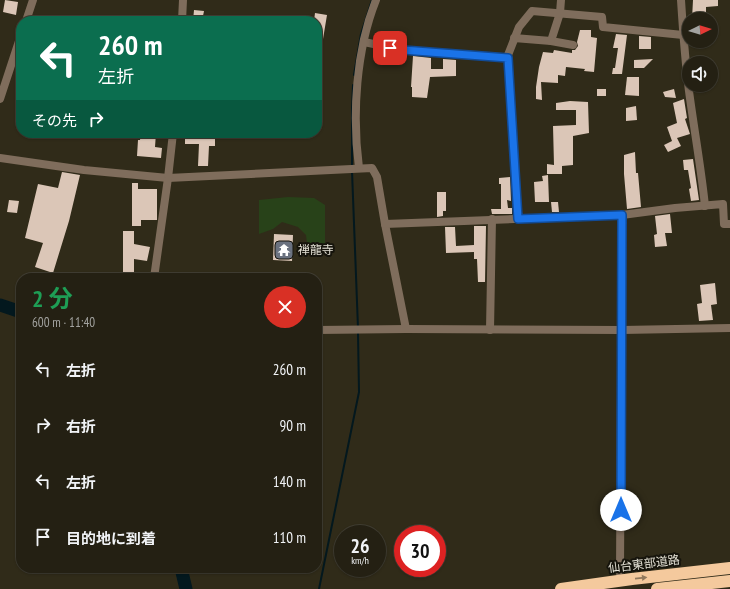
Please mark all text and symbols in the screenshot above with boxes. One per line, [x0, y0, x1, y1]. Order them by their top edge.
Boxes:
north arrow [682, 12, 718, 48]
map controls [682, 12, 718, 92]
text: 260 m [98, 26, 162, 63]
pin [373, 31, 407, 65]
icon: left [32, 32, 84, 84]
icon: arrive [379, 37, 401, 59]
button: sound [682, 56, 718, 92]
text: 左折 [98, 65, 134, 88]
icon: right [85, 108, 107, 130]
text: その先 [32, 111, 77, 130]
temple icon: 禅龍寺 [273, 239, 295, 261]
place label: 禅龍寺 [298, 242, 334, 257]
text: 2 分 [32, 283, 72, 314]
button: close [264, 286, 306, 328]
text: 600 m · 11:40 [32, 314, 95, 331]
icon: left [32, 358, 54, 380]
text: 260 m [273, 360, 306, 379]
text: 左折 [66, 361, 96, 380]
icon: right [32, 414, 54, 436]
text: 90 m [280, 416, 306, 435]
text: 右折 [66, 417, 96, 436]
icon: left [32, 470, 54, 492]
text: 140 m [273, 472, 306, 491]
text: 左折 [66, 473, 96, 492]
position arrow [600, 489, 642, 531]
speed limit sign: 30 [394, 525, 446, 577]
icon: arrive [32, 526, 54, 548]
text: 110 m [273, 528, 306, 547]
text: 目的地に到着 [66, 529, 156, 548]
text: 26 [350, 533, 370, 559]
street label: 仙台東部道路 [607, 552, 681, 575]
text: km/h [351, 554, 369, 567]
one-way arrow [635, 575, 648, 581]

